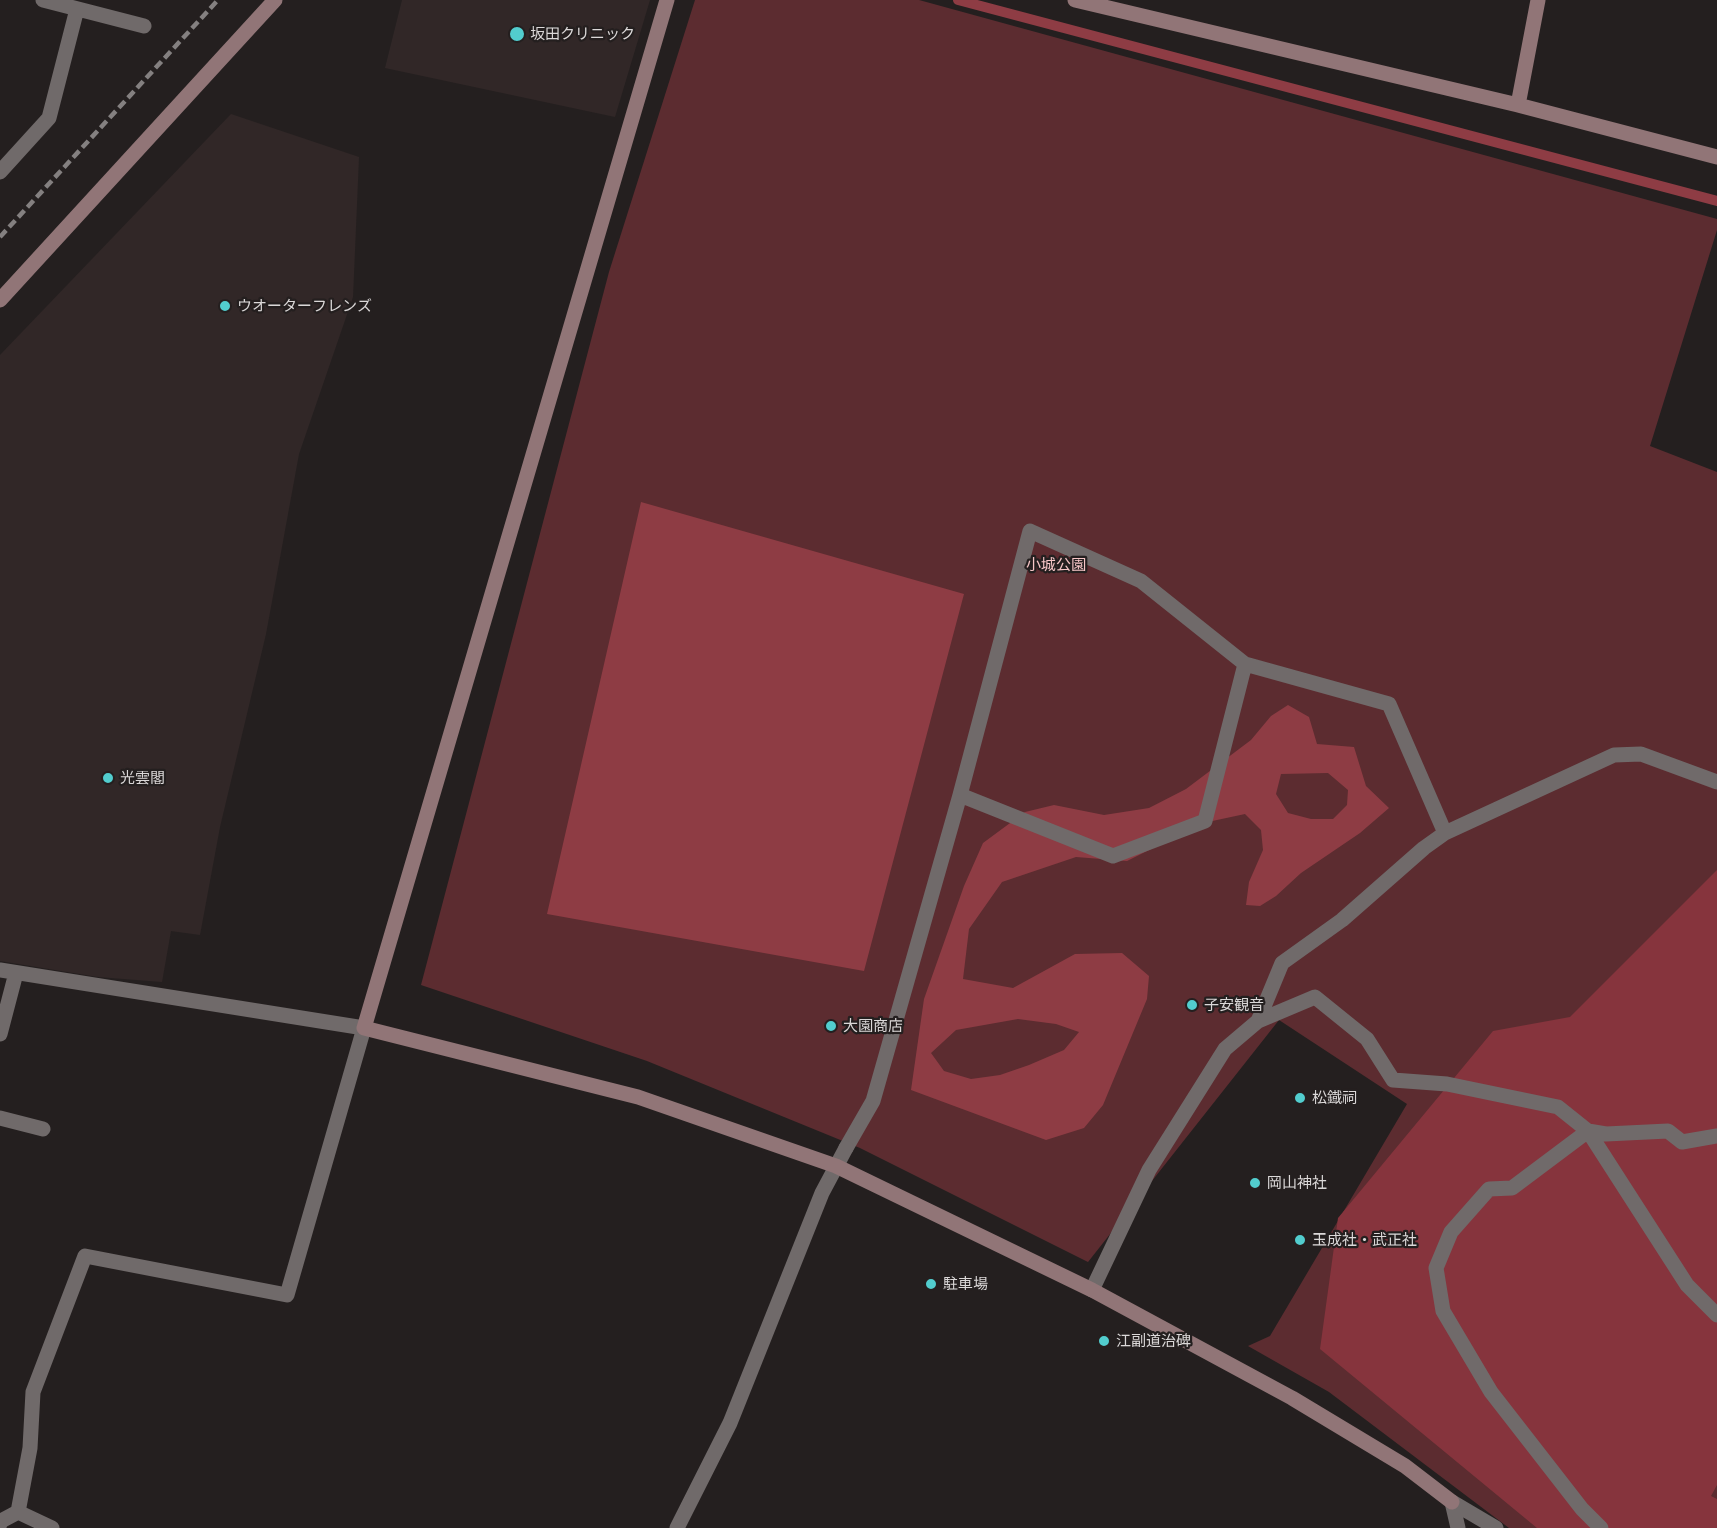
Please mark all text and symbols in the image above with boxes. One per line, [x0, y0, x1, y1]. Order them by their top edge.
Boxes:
marker: 坂田クリニック [508, 25, 526, 43]
place label: 坂田クリニック [530, 25, 635, 43]
place label: ウオーターフレンズ [237, 297, 372, 315]
marker: ウオーターフレンズ [218, 299, 232, 313]
park label: 小城公園 [1026, 556, 1086, 574]
place label: 光雲閣 [120, 769, 165, 787]
marker: 光雲閣 [101, 771, 115, 785]
place label: 子安観音 [1204, 996, 1264, 1014]
marker: 子安観音 [1185, 998, 1199, 1012]
place label: 大園商店 [843, 1017, 903, 1035]
marker: 大園商店 [824, 1019, 838, 1033]
place label: 松鐡祠 [1312, 1089, 1357, 1107]
marker: 松鐡祠 [1293, 1091, 1307, 1105]
place label: 岡山神社 [1267, 1174, 1327, 1192]
marker: 岡山神社 [1248, 1176, 1262, 1190]
place label: 玉成社・武正社 [1312, 1231, 1417, 1249]
marker: 玉成社・武正社 [1293, 1233, 1307, 1247]
place label: 駐車場 [943, 1275, 988, 1293]
marker: 駐車場 [924, 1277, 938, 1291]
place label: 江副道治碑 [1116, 1332, 1191, 1350]
marker: 江副道治碑 [1097, 1334, 1111, 1348]

